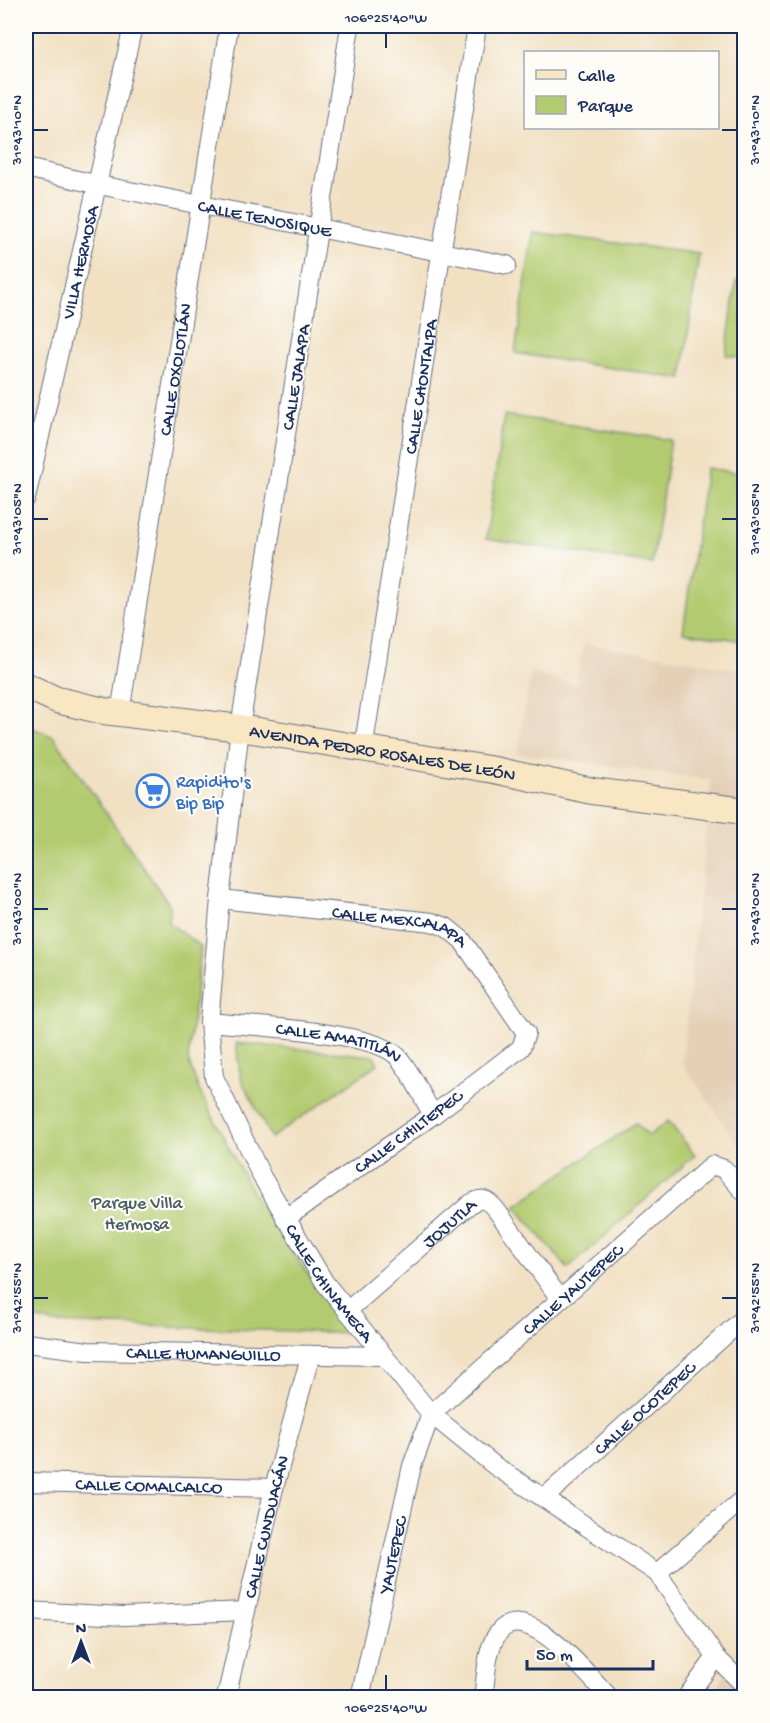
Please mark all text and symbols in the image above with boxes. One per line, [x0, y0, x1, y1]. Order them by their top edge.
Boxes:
text: 106°25'40"W [344, 10, 428, 28]
legend [524, 51, 719, 129]
text: Calle [578, 67, 616, 88]
text: 31°43'10"N [9, 95, 27, 166]
text: 31°43'10"N [747, 95, 765, 166]
text: Parque [577, 97, 634, 118]
street label: CALLE TENOSIQUE [196, 197, 334, 244]
street label: VILLA HERMOSA [59, 202, 105, 322]
street label: CALLE OXOLOTLÁN [156, 302, 198, 437]
street label: CALLE CHONTALPA [402, 316, 444, 456]
street label: CALLE JALAPA [279, 322, 316, 432]
text: 31°43'05"N [9, 483, 27, 556]
text: 31°43'05"N [747, 483, 765, 556]
street label: AVENIDA PEDRO ROSALES DE LEÓN [248, 722, 517, 787]
supermarket icon: Rapidito's Bip Bip [135, 773, 171, 809]
place label: Rapidito's Bip Bip [175, 773, 252, 815]
text: 31°43'00"N [9, 873, 27, 946]
text: 31°43'00"N [747, 873, 765, 946]
street label: CALLE MEXCALAPA [331, 903, 472, 954]
street label: CALLE AMATITLÁN [274, 1020, 406, 1068]
street label: CALLE CHILTEPEC [351, 1086, 469, 1179]
park label: Parque Villa Hermosa [91, 1194, 183, 1236]
street label: JOJUTLA [419, 1194, 483, 1253]
street label: CALLE CHINAMECA [279, 1221, 378, 1348]
street label: CALLE YAUTEPEC [519, 1240, 630, 1341]
text: 31°42'55"N [9, 1262, 27, 1334]
text: 31°42'55"N [747, 1262, 765, 1334]
street label: CALLE HUMANGUILLO [126, 1344, 281, 1367]
street label: CALLE OCOTEPEC [591, 1358, 702, 1461]
street label: CALLE CUNDUACÁN [241, 1454, 295, 1600]
street label: CALLE COMALCALCO [75, 1475, 223, 1500]
street label: YAUTEPEC [375, 1513, 414, 1598]
north arrow [51, 1612, 111, 1672]
text: N [76, 1621, 87, 1640]
scale bar [527, 1633, 653, 1671]
text: 50 m [536, 1646, 573, 1667]
text: 106°25'40"W [344, 1700, 428, 1718]

